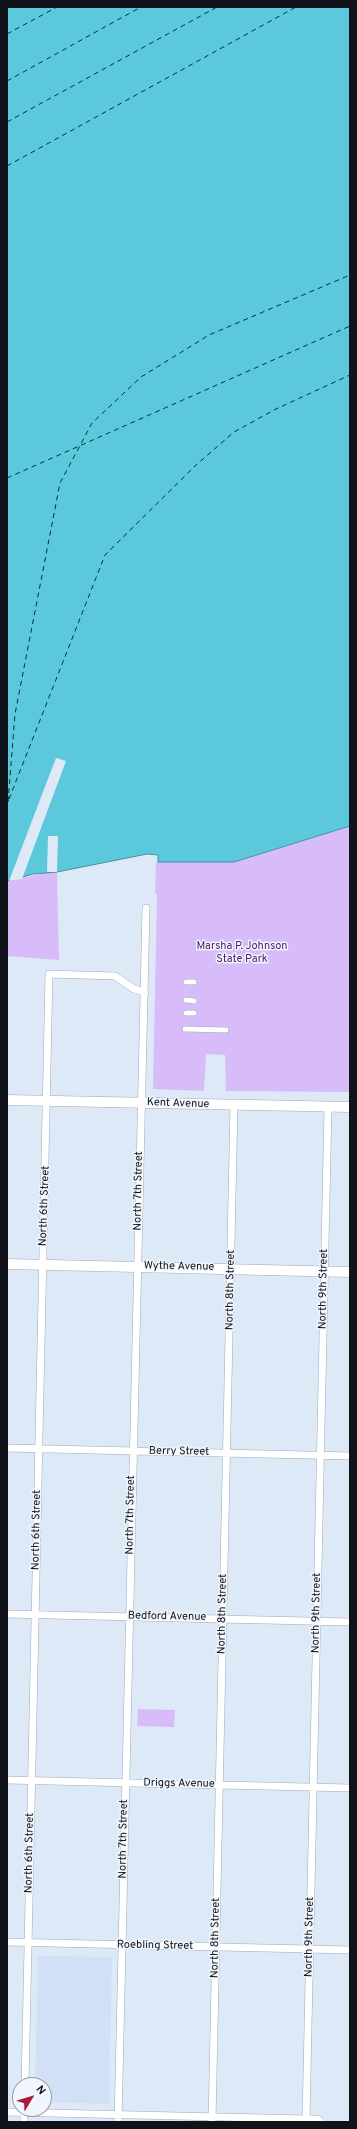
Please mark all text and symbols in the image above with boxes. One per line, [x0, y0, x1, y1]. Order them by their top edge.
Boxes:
park label: Marsha P. Johnson State Park [197, 940, 287, 966]
street label: Kent Avenue [147, 1096, 209, 1112]
street label: North 7th Street [132, 1151, 146, 1231]
street label: North 6th Street [37, 1165, 53, 1247]
street label: North 9th Street [317, 1249, 331, 1329]
street label: North 8th Street [224, 1250, 238, 1330]
street label: Wythe Avenue [144, 1260, 214, 1274]
street label: Berry Street [149, 1445, 209, 1459]
street label: North 7th Street [124, 1475, 138, 1555]
street label: North 6th Street [30, 1490, 44, 1570]
street label: North 9th Street [310, 1573, 324, 1653]
street label: North 8th Street [216, 1574, 230, 1654]
street label: Bedford Avenue [128, 1610, 206, 1624]
street label: Driggs Avenue [143, 1777, 215, 1791]
street label: North 7th Street [117, 1799, 131, 1879]
street label: North 6th Street [23, 1813, 37, 1893]
street label: North 9th Street [303, 1897, 317, 1977]
street label: North 8th Street [209, 1898, 223, 1978]
street label: Roebling Street [117, 1939, 193, 1953]
north arrow [12, 2077, 52, 2117]
text: N [33, 2083, 49, 2098]

